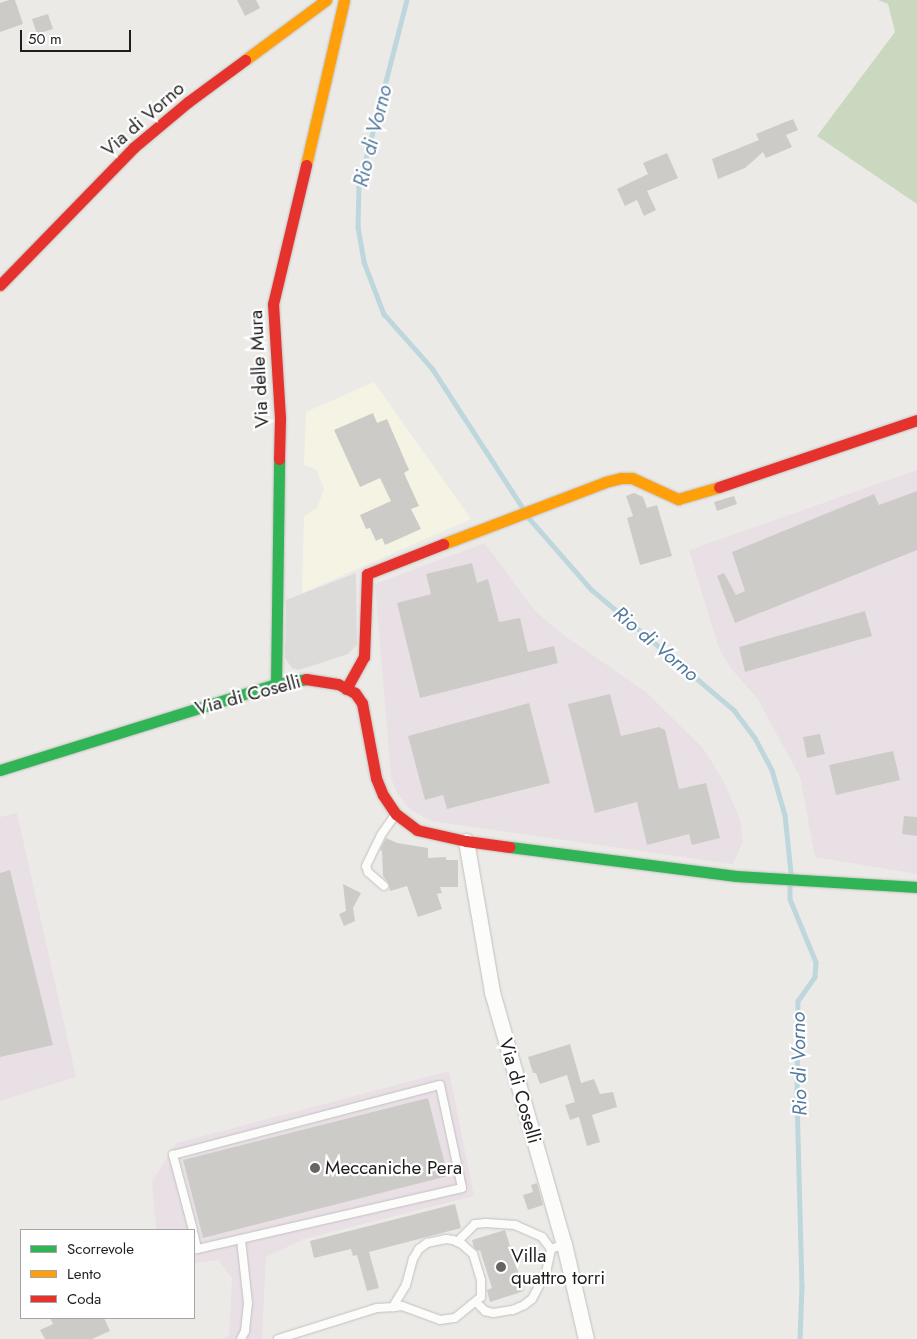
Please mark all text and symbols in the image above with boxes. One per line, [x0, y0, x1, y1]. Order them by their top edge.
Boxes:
scale bar [22, 20, 134, 52]
text: 50 m [28, 28, 62, 50]
street label: Via di Vorno [97, 77, 189, 161]
water label: Rio di Vorno [349, 83, 397, 189]
street label: Via delle Mura [245, 309, 273, 429]
water label: Rio di Vorno [608, 601, 704, 687]
street label: Via di Coselli [193, 670, 303, 720]
water label: Rio di Vorno [786, 1012, 812, 1116]
street label: Via di Coselli [494, 1036, 546, 1146]
place label: Meccaniche Pera [325, 1157, 462, 1179]
marker: Meccaniche Pera [309, 1162, 321, 1174]
legend [20, 1229, 195, 1319]
text: Scorrevole [67, 1238, 134, 1260]
place label: Villa quattro torri [511, 1245, 605, 1289]
marker: Villa quattro torri [495, 1261, 507, 1273]
text: Lento [67, 1263, 101, 1285]
text: Coda [67, 1288, 101, 1310]

